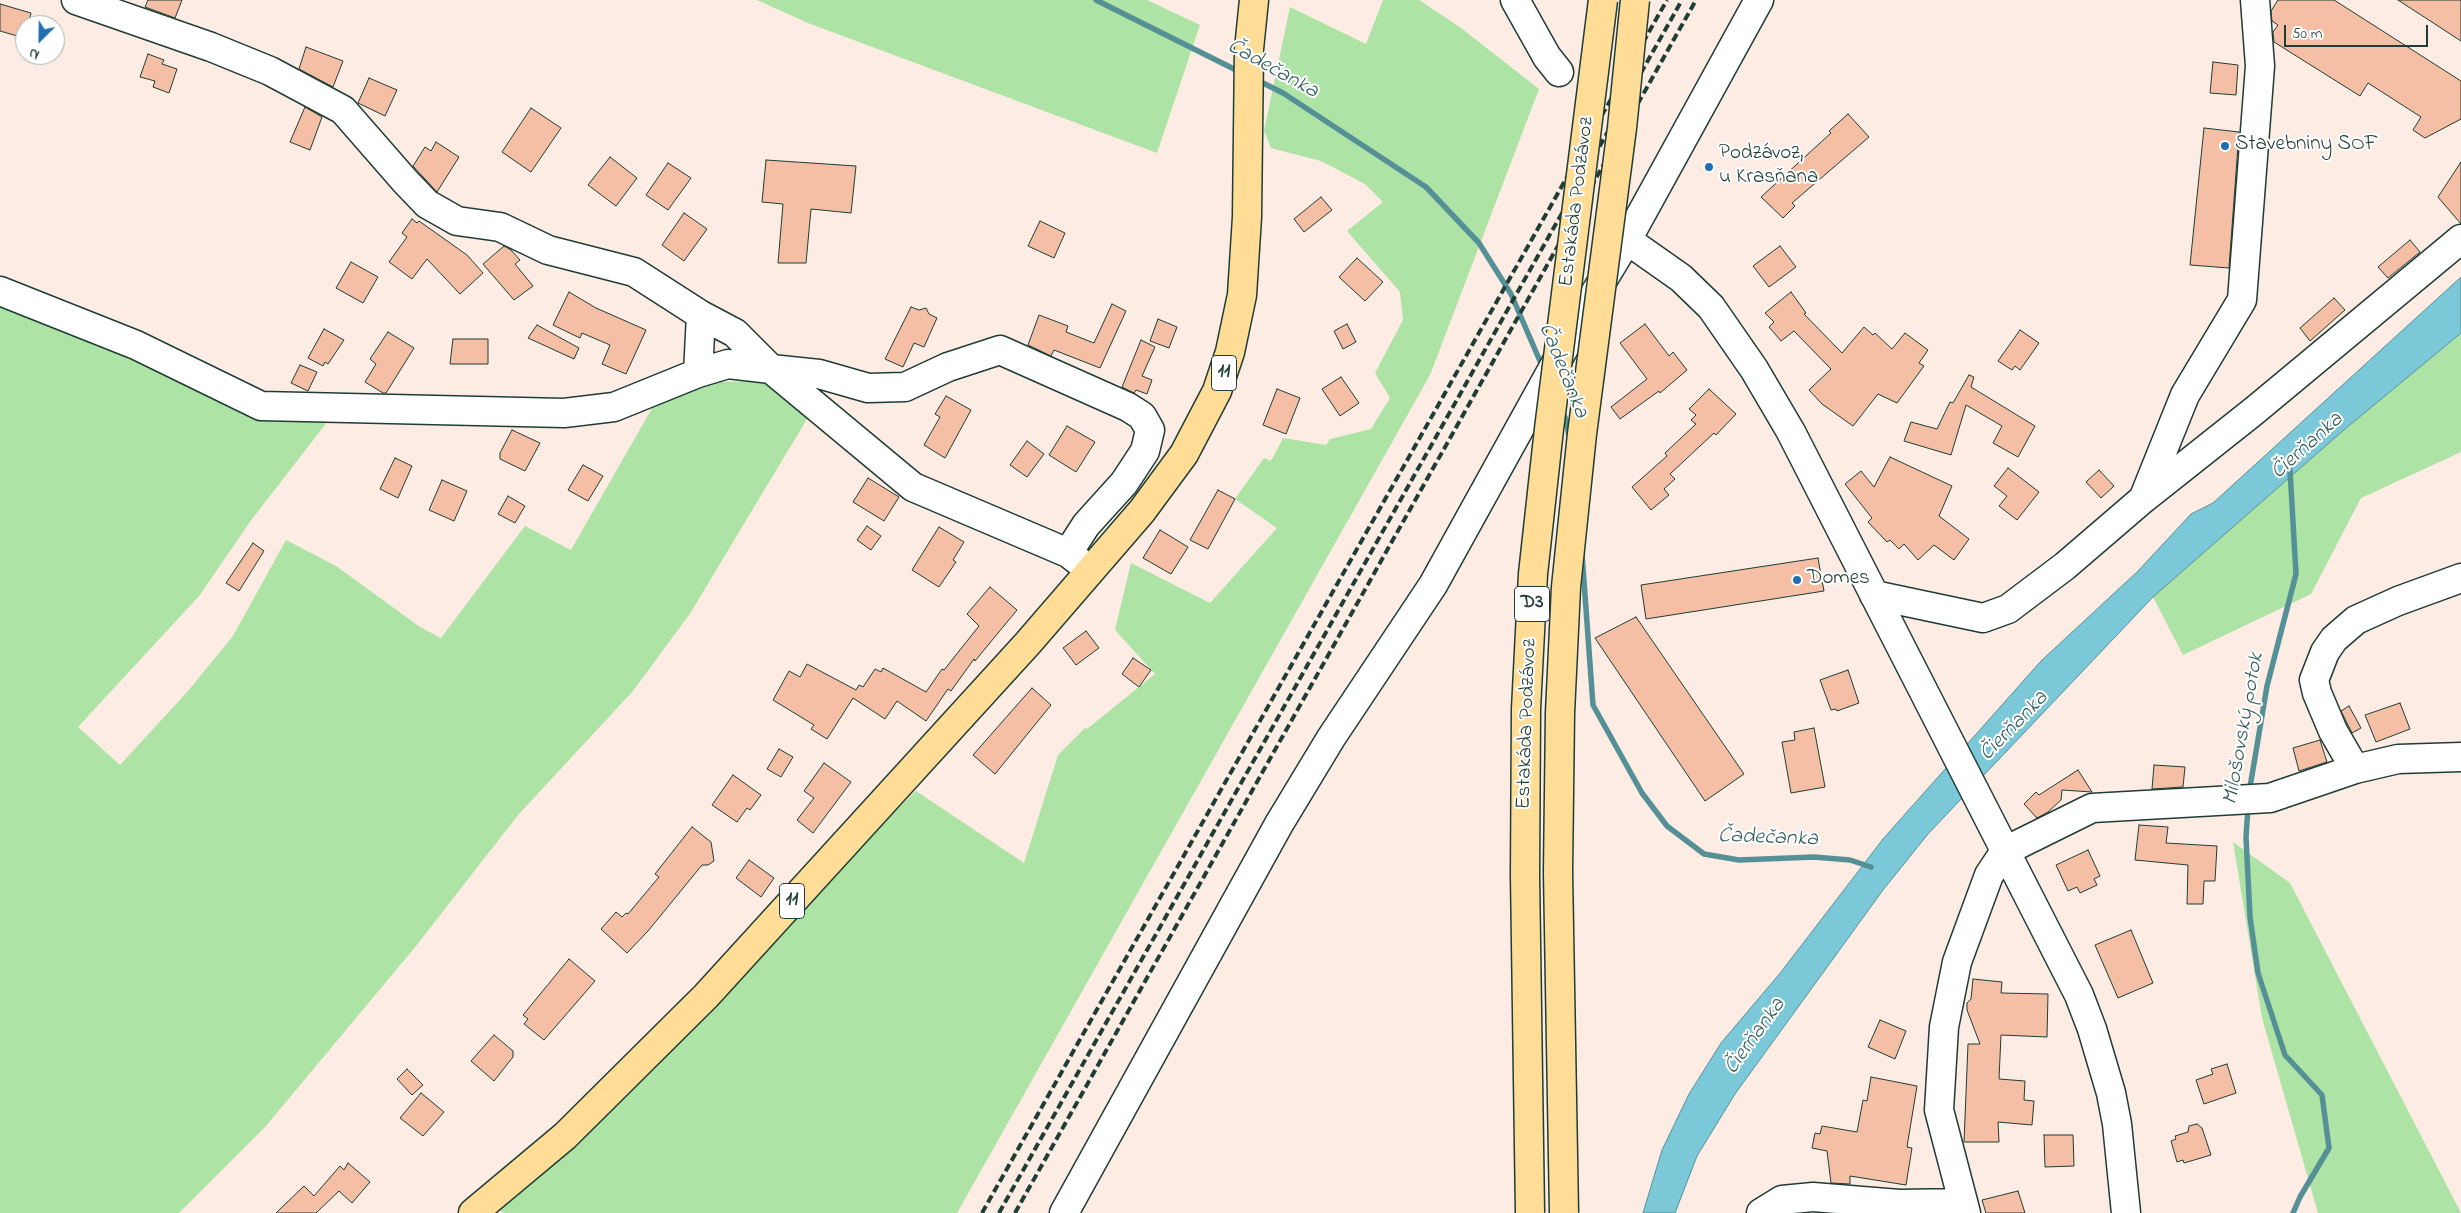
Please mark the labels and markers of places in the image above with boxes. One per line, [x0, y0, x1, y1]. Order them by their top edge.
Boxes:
place label: Stavebniny SOF [2235, 133, 2378, 159]
marker: Stavebniny SOF [2219, 140, 2231, 152]
place label: Podzávoz, u Krasňana [1719, 142, 1818, 192]
marker: Podzávoz, u Krasňana [1703, 161, 1715, 173]
place label: Domes [1807, 567, 1870, 593]
marker: Domes [1791, 574, 1803, 586]

